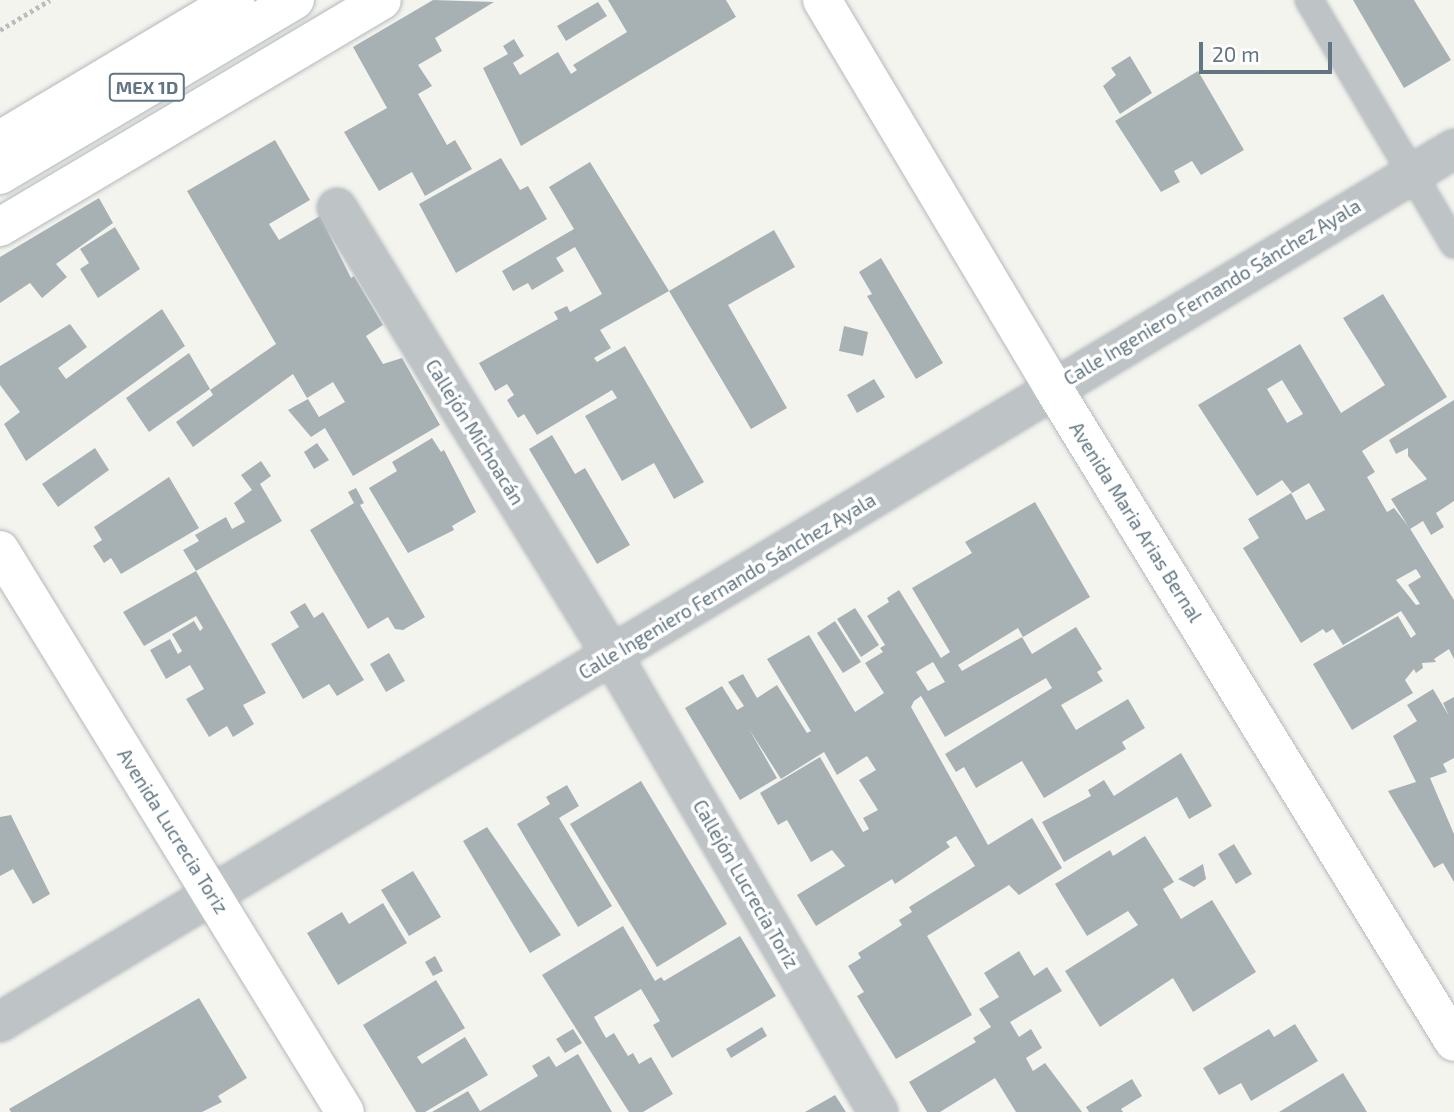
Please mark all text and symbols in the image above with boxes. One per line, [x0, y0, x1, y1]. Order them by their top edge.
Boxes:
scale bar [1202, 28, 1335, 72]
text: 20 m [1212, 41, 1260, 66]
road number: MEX 1D [108, 72, 186, 102]
street label: Calle Ingeniero Fernando Sánchez Ayala [1059, 194, 1365, 390]
street label: Callejón Michoacán [421, 355, 529, 509]
street label: Avenida Maria Arias Bernal [1065, 418, 1207, 626]
street label: Calle Ingeniero Fernando Sánchez Ayala [574, 488, 880, 684]
street label: Avenida Lucrecia Toriz [113, 744, 233, 918]
street label: Callejón Lucrecia Toriz [688, 795, 804, 973]

